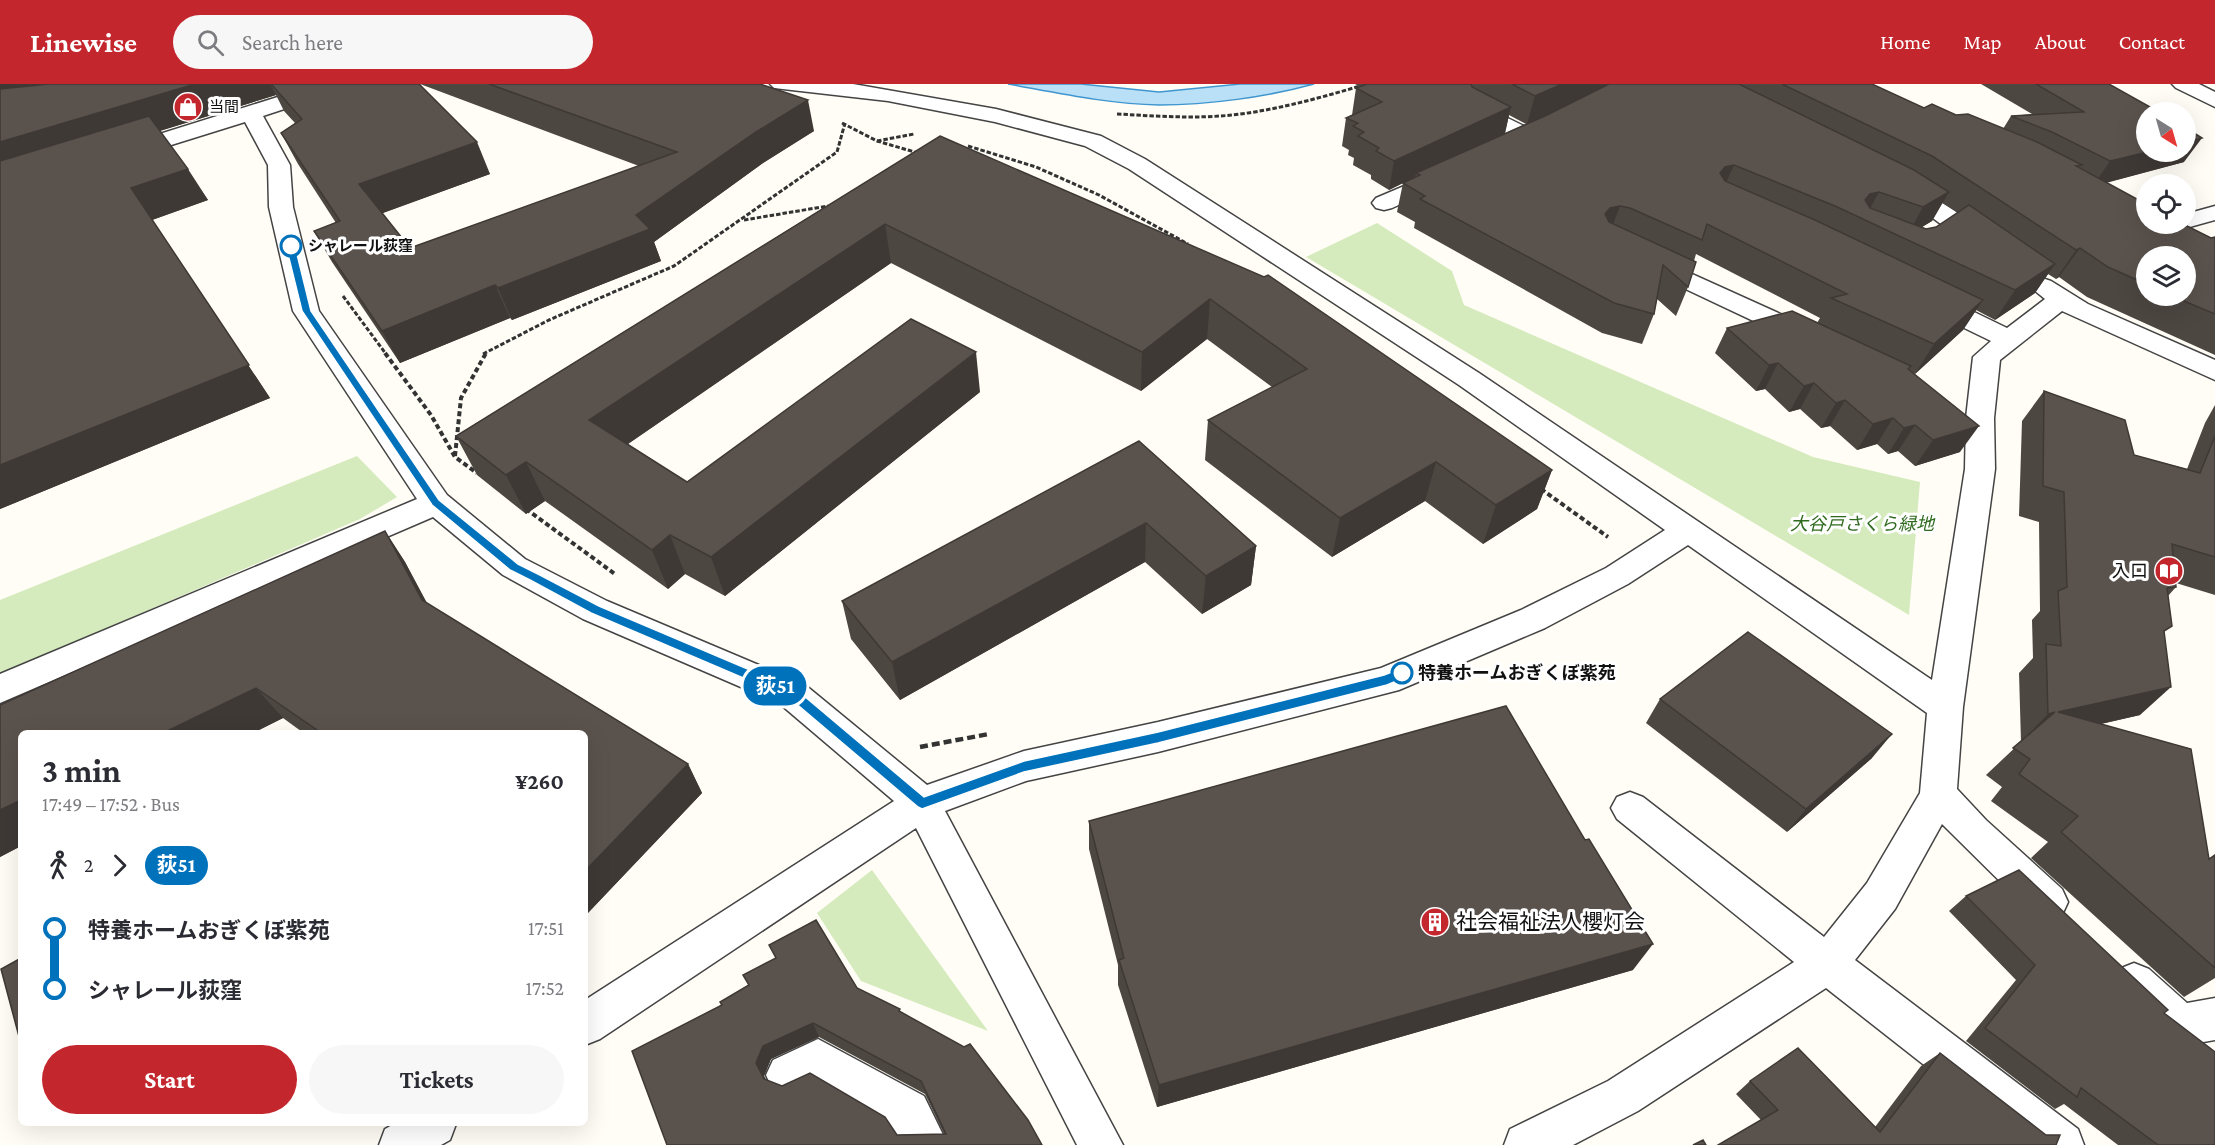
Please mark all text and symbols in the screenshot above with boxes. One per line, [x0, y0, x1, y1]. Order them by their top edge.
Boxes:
search box [173, 15, 593, 69]
icon: search [194, 26, 227, 59]
text: Linewise [30, 27, 137, 58]
text: Search here [242, 30, 343, 55]
text: Home [1880, 30, 1930, 54]
text: Map [1963, 30, 2002, 54]
text: About [2035, 30, 2086, 54]
text: Contact [2119, 30, 2185, 54]
shop icon: 当間 [172, 91, 204, 123]
place label: 当間 [209, 99, 239, 115]
north arrow [2136, 102, 2196, 162]
map controls [2136, 102, 2196, 306]
button: locate [2136, 174, 2196, 234]
marker: シャレール荻窪 [280, 235, 302, 257]
place label: シャレール荻窪 [308, 238, 413, 254]
button: layers [2136, 246, 2196, 306]
park label: 大谷戸さくら緑地 [1790, 514, 1936, 534]
library icon: 入口 [2153, 555, 2185, 587]
place label: 入口 [2112, 561, 2148, 581]
marker: 特養ホームおぎくぼ紫苑 [1391, 662, 1413, 684]
place label: 特養ホームおぎくぼ紫苑 [1418, 663, 1616, 683]
line badge: 荻51 [740, 666, 810, 706]
text: 荻51 [755, 674, 795, 698]
text: 3 min [42, 752, 121, 789]
text: ¥260 [515, 769, 564, 794]
text: 17:49 – 17:52 · Bus [42, 793, 180, 815]
icon: walk [42, 849, 75, 882]
icon: forward [103, 849, 136, 882]
text: 荻51 [157, 853, 196, 877]
text: 2 [84, 854, 94, 876]
building icon: 社会福祉法人櫻灯会 [1419, 906, 1451, 938]
place label: 社会福祉法人櫻灯会 [1456, 910, 1645, 934]
text: 17:51 [528, 917, 564, 939]
text: 特養ホームおぎくぼ紫苑 [88, 918, 330, 943]
text: 17:52 [525, 977, 564, 999]
text: シャレール荻窪 [88, 978, 242, 1003]
button: Start [42, 1045, 297, 1114]
button: Tickets [309, 1045, 564, 1114]

